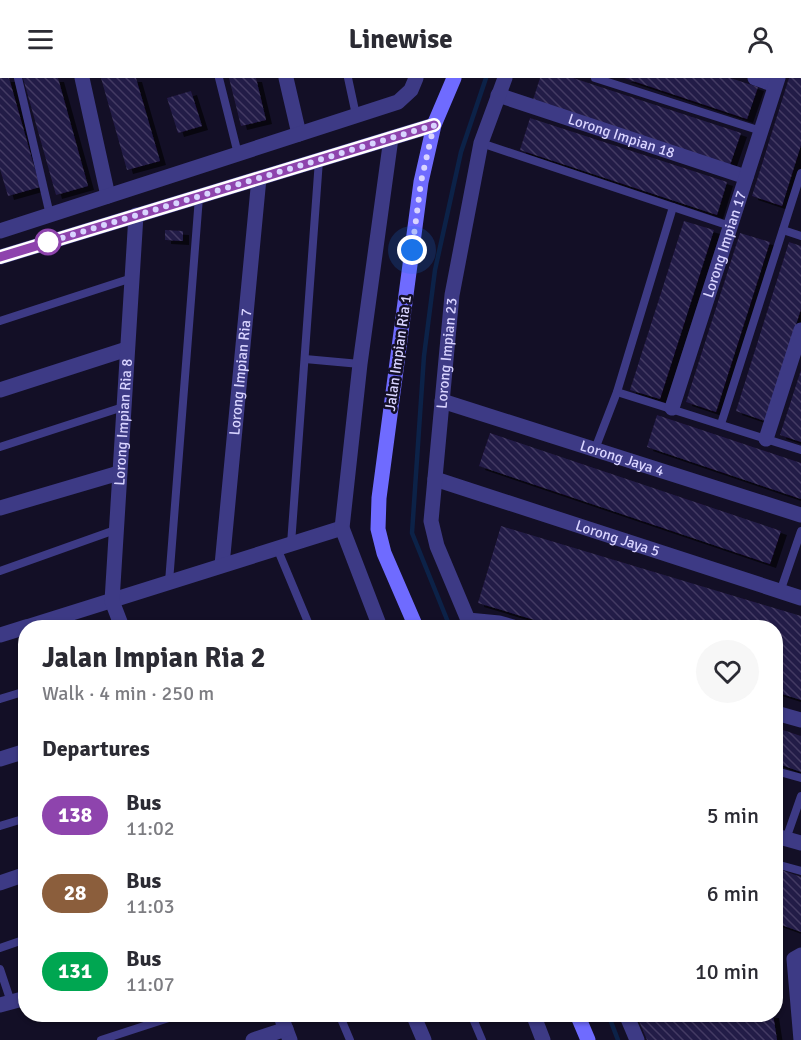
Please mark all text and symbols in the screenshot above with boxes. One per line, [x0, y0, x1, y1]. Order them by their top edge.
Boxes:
icon: menu [24, 23, 57, 56]
text: Linewise [348, 23, 453, 56]
icon: person [744, 23, 777, 56]
street label: Lorong Impian 18 [566, 110, 677, 162]
street label: Lorong Impian 17 [699, 188, 750, 300]
unlabelled marker [35, 229, 61, 255]
your location [397, 235, 427, 265]
street label: Jalan Impian Ria 1 [381, 294, 415, 412]
street label: Lorong Impian 23 [432, 297, 461, 410]
street label: Lorong Impian Ria 7 [225, 308, 255, 436]
street label: Lorong Impian Ria 8 [110, 358, 136, 486]
street label: Lorong Jaya 4 [578, 436, 666, 480]
street label: Lorong Jaya 5 [573, 516, 662, 560]
button: heart [696, 640, 759, 703]
text: Jalan Impian Ria 2 [42, 641, 266, 675]
text: Walk · 4 min · 250 m [42, 681, 214, 706]
text: Departures [42, 735, 150, 762]
text: Bus [126, 789, 161, 816]
text: 138 [58, 802, 92, 828]
text: 5 min [707, 802, 759, 829]
text: 11:02 [126, 816, 175, 841]
text: Bus [126, 867, 161, 894]
text: 28 [64, 880, 86, 906]
text: 6 min [707, 880, 759, 907]
text: 11:03 [126, 894, 175, 919]
text: Bus [126, 945, 161, 972]
text: 131 [58, 958, 92, 984]
text: 10 min [695, 958, 759, 985]
text: 11:07 [126, 972, 175, 997]

